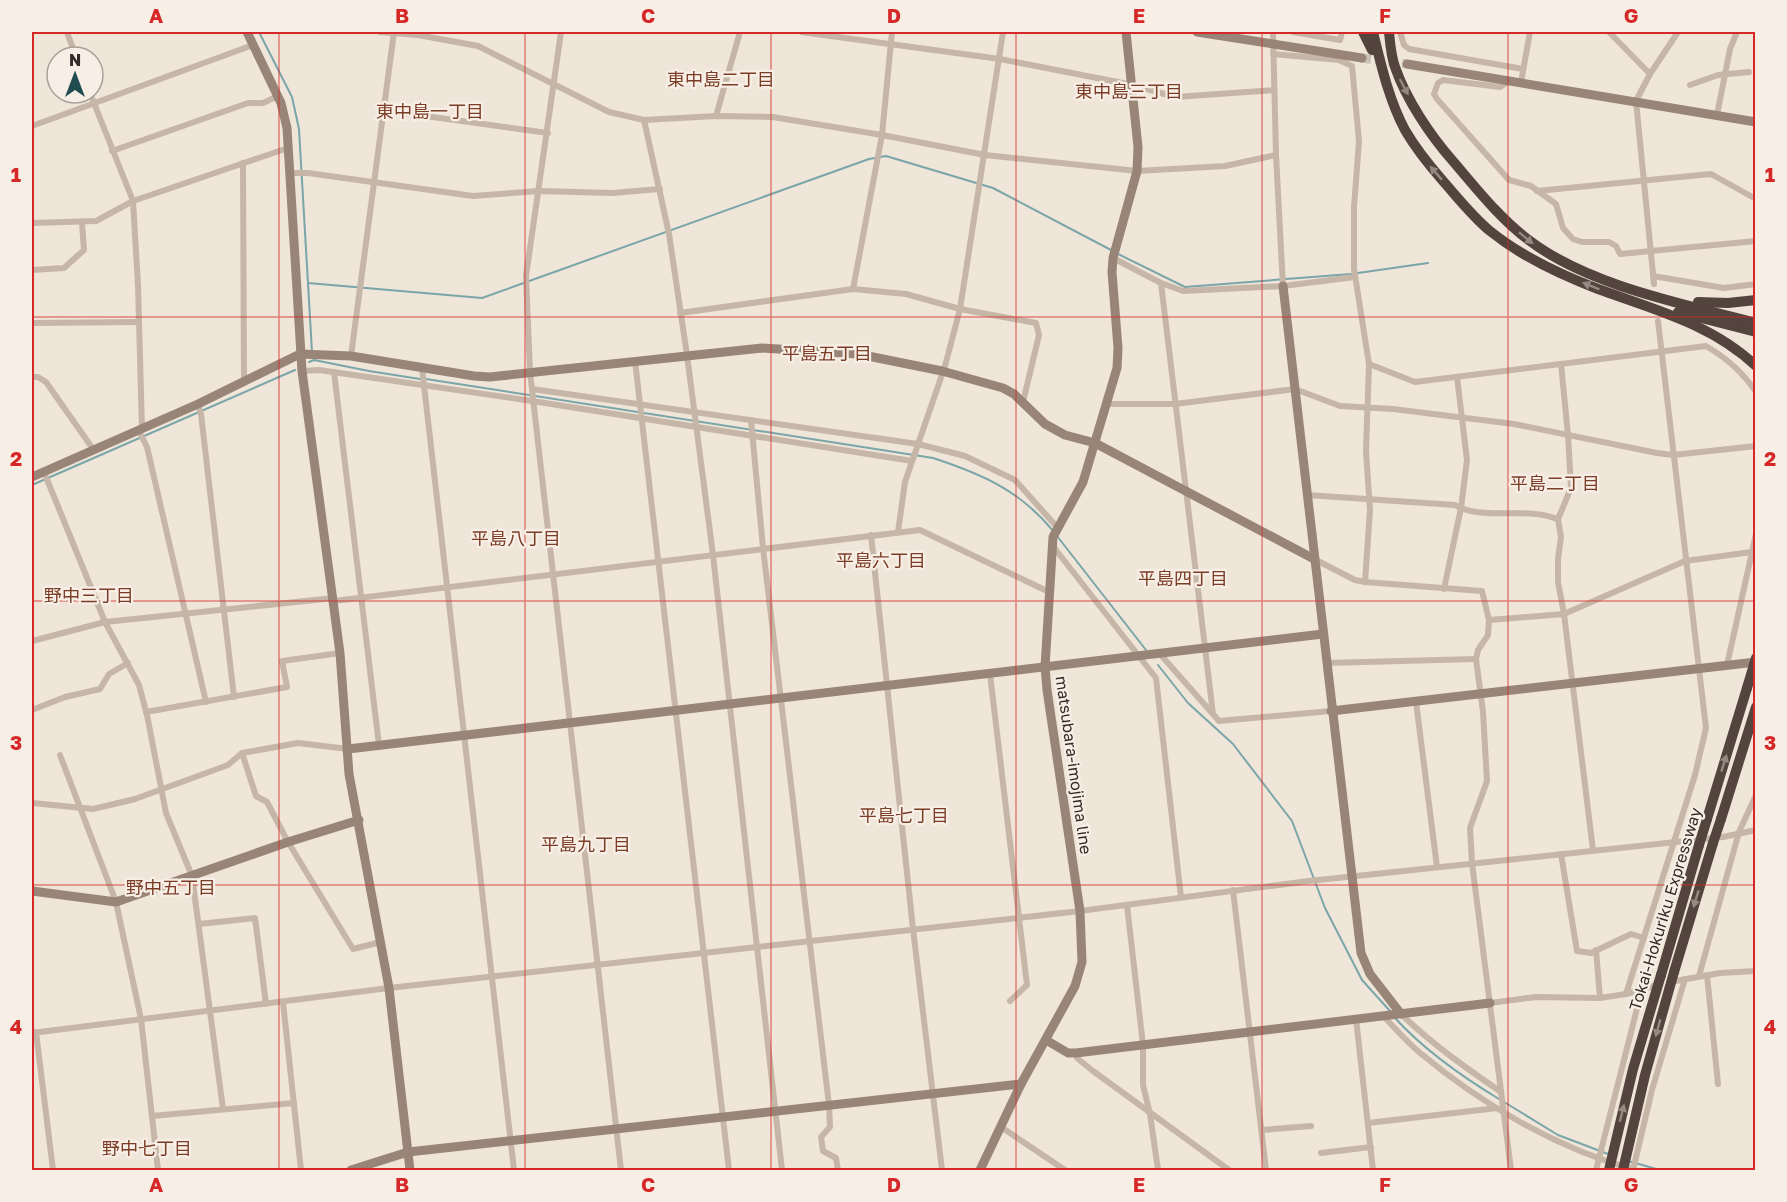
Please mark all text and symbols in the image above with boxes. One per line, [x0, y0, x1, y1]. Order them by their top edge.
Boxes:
text: A [149, 3, 163, 27]
text: B [395, 3, 409, 27]
text: C [641, 3, 655, 27]
text: D [887, 3, 901, 27]
text: E [1133, 3, 1145, 27]
text: F [1379, 3, 1391, 27]
text: G [1624, 3, 1638, 27]
north arrow [45, 45, 105, 105]
text: N [69, 50, 81, 70]
district label: 東中島二丁目 [667, 68, 775, 90]
one-way arrow [1399, 79, 1409, 96]
district label: 東中島三丁目 [1075, 80, 1183, 102]
district label: 東中島一丁目 [376, 100, 484, 122]
text: 1 [11, 162, 21, 186]
text: 1 [1765, 162, 1775, 186]
one-way arrow [1429, 165, 1443, 180]
one-way arrow [1518, 231, 1534, 244]
one-way arrow [1582, 281, 1600, 290]
district label: 平島五丁目 [782, 342, 872, 364]
text: 2 [10, 446, 22, 470]
text: 2 [1764, 446, 1776, 470]
district label: 平島二丁目 [1510, 472, 1600, 494]
district label: 平島八丁目 [471, 527, 561, 549]
district label: 平島六丁目 [836, 549, 926, 571]
district label: 平島四丁目 [1138, 567, 1228, 589]
district label: 野中三丁目 [44, 584, 134, 606]
street label: matsubara-imojima line [1052, 674, 1096, 856]
text: 3 [10, 730, 22, 754]
text: 3 [1764, 730, 1776, 754]
one-way arrow [1720, 754, 1729, 772]
district label: 平島七丁目 [859, 804, 949, 826]
street label: Tokai-Hokuriku Expressway [1625, 805, 1705, 1013]
district label: 平島九丁目 [541, 833, 631, 855]
district label: 野中五丁目 [126, 876, 216, 898]
one-way arrow [1691, 890, 1700, 908]
text: 4 [10, 1014, 22, 1038]
text: 4 [1764, 1014, 1776, 1038]
one-way arrow [1652, 1019, 1662, 1037]
one-way arrow [1618, 1104, 1628, 1123]
district label: 野中七丁目 [102, 1137, 192, 1159]
text: A [149, 1172, 163, 1196]
text: B [395, 1172, 409, 1196]
text: C [641, 1172, 655, 1196]
text: D [887, 1172, 901, 1196]
text: E [1133, 1172, 1145, 1196]
text: F [1379, 1172, 1391, 1196]
text: G [1624, 1172, 1638, 1196]

